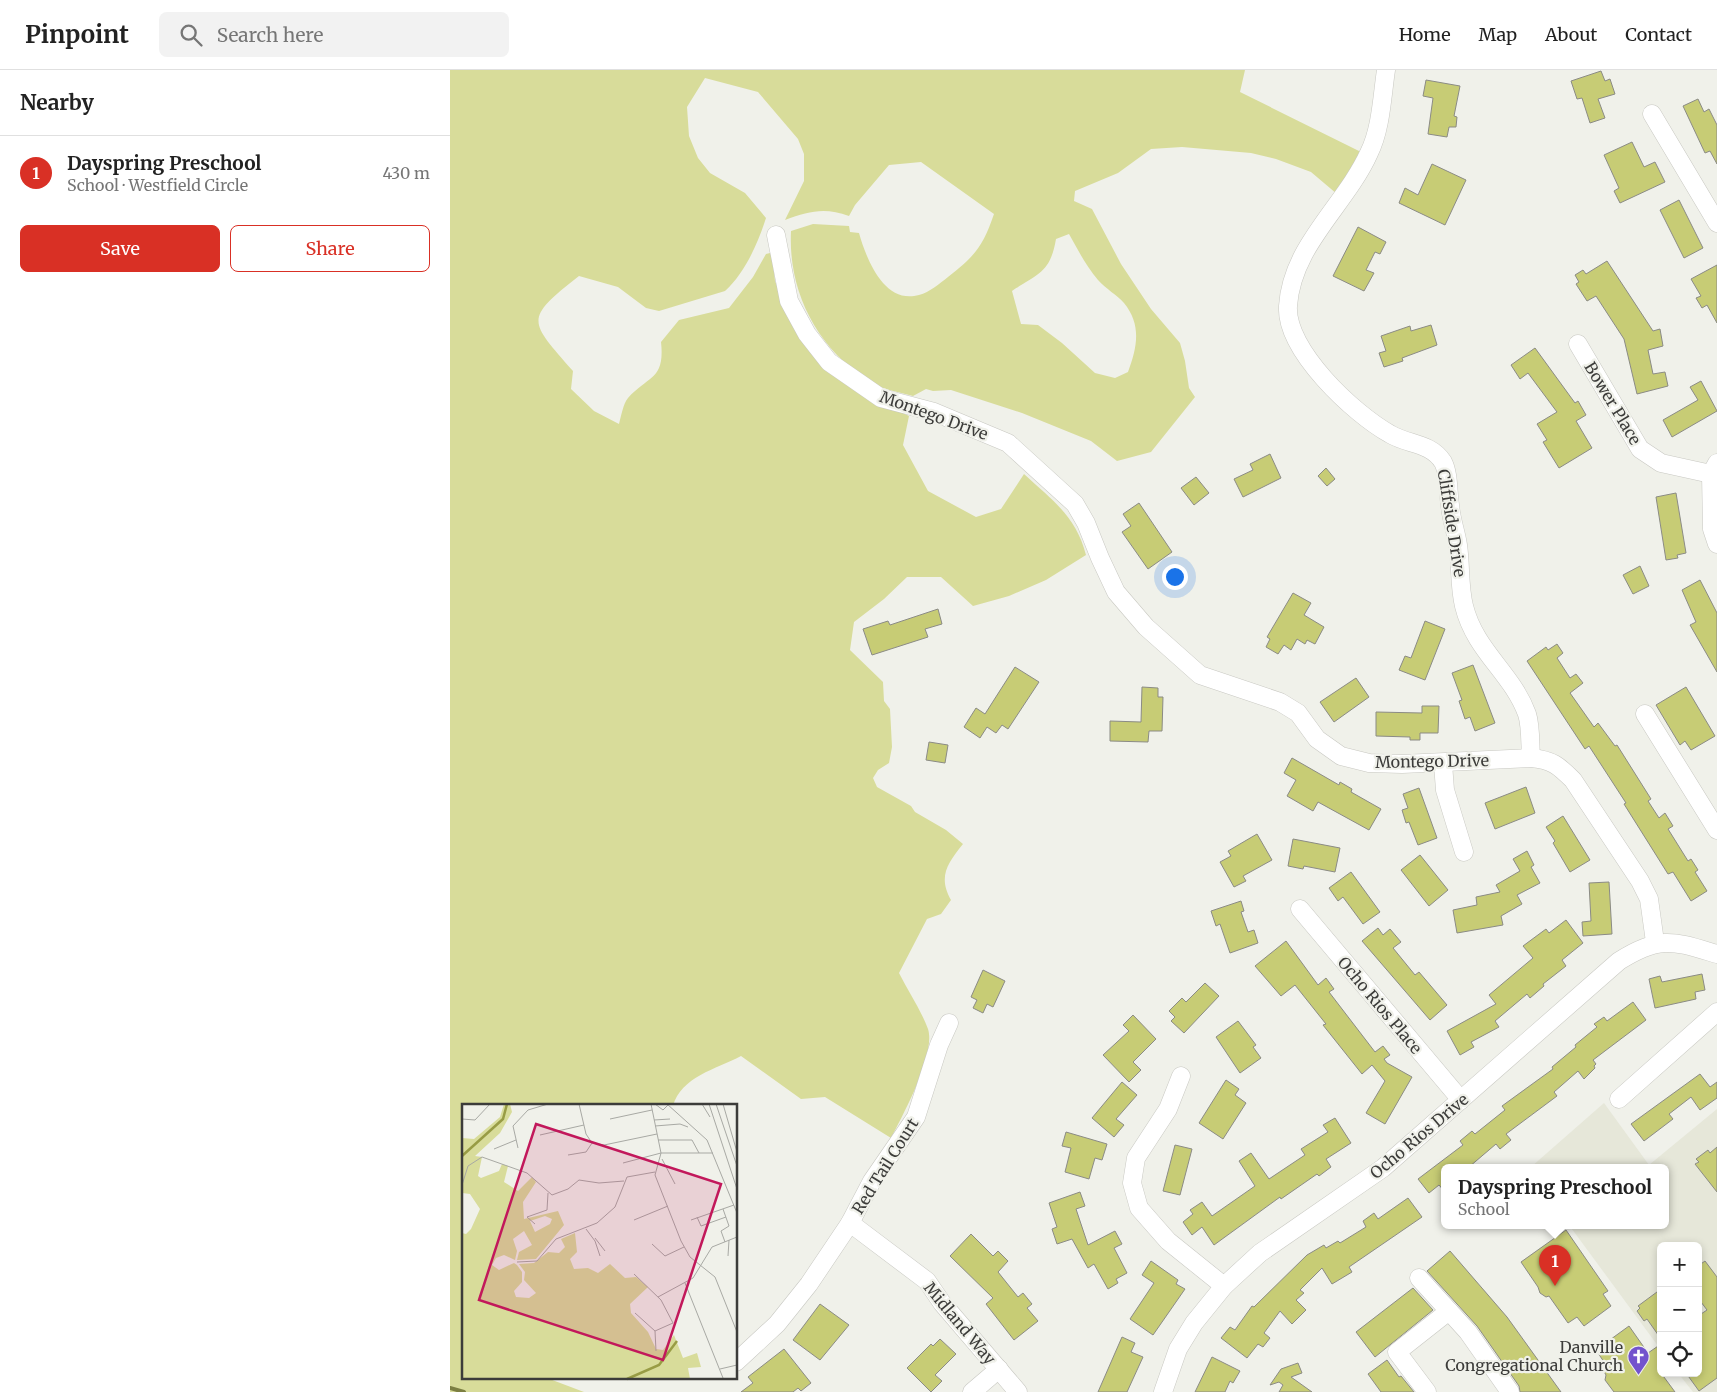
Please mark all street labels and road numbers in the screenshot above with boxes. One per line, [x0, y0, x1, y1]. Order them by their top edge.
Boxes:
street label: Bower Place [1580, 358, 1646, 448]
street label: Montego Drive [877, 386, 991, 444]
street label: Cliffside Drive [1434, 468, 1470, 578]
street label: Montego Drive [1375, 750, 1489, 772]
street label: Ocho Rios Place [1334, 952, 1426, 1058]
street label: Ocho Rios Drive [1366, 1089, 1472, 1183]
street label: Red Tail Court [848, 1114, 923, 1218]
street label: Midland Way [920, 1278, 1001, 1369]

